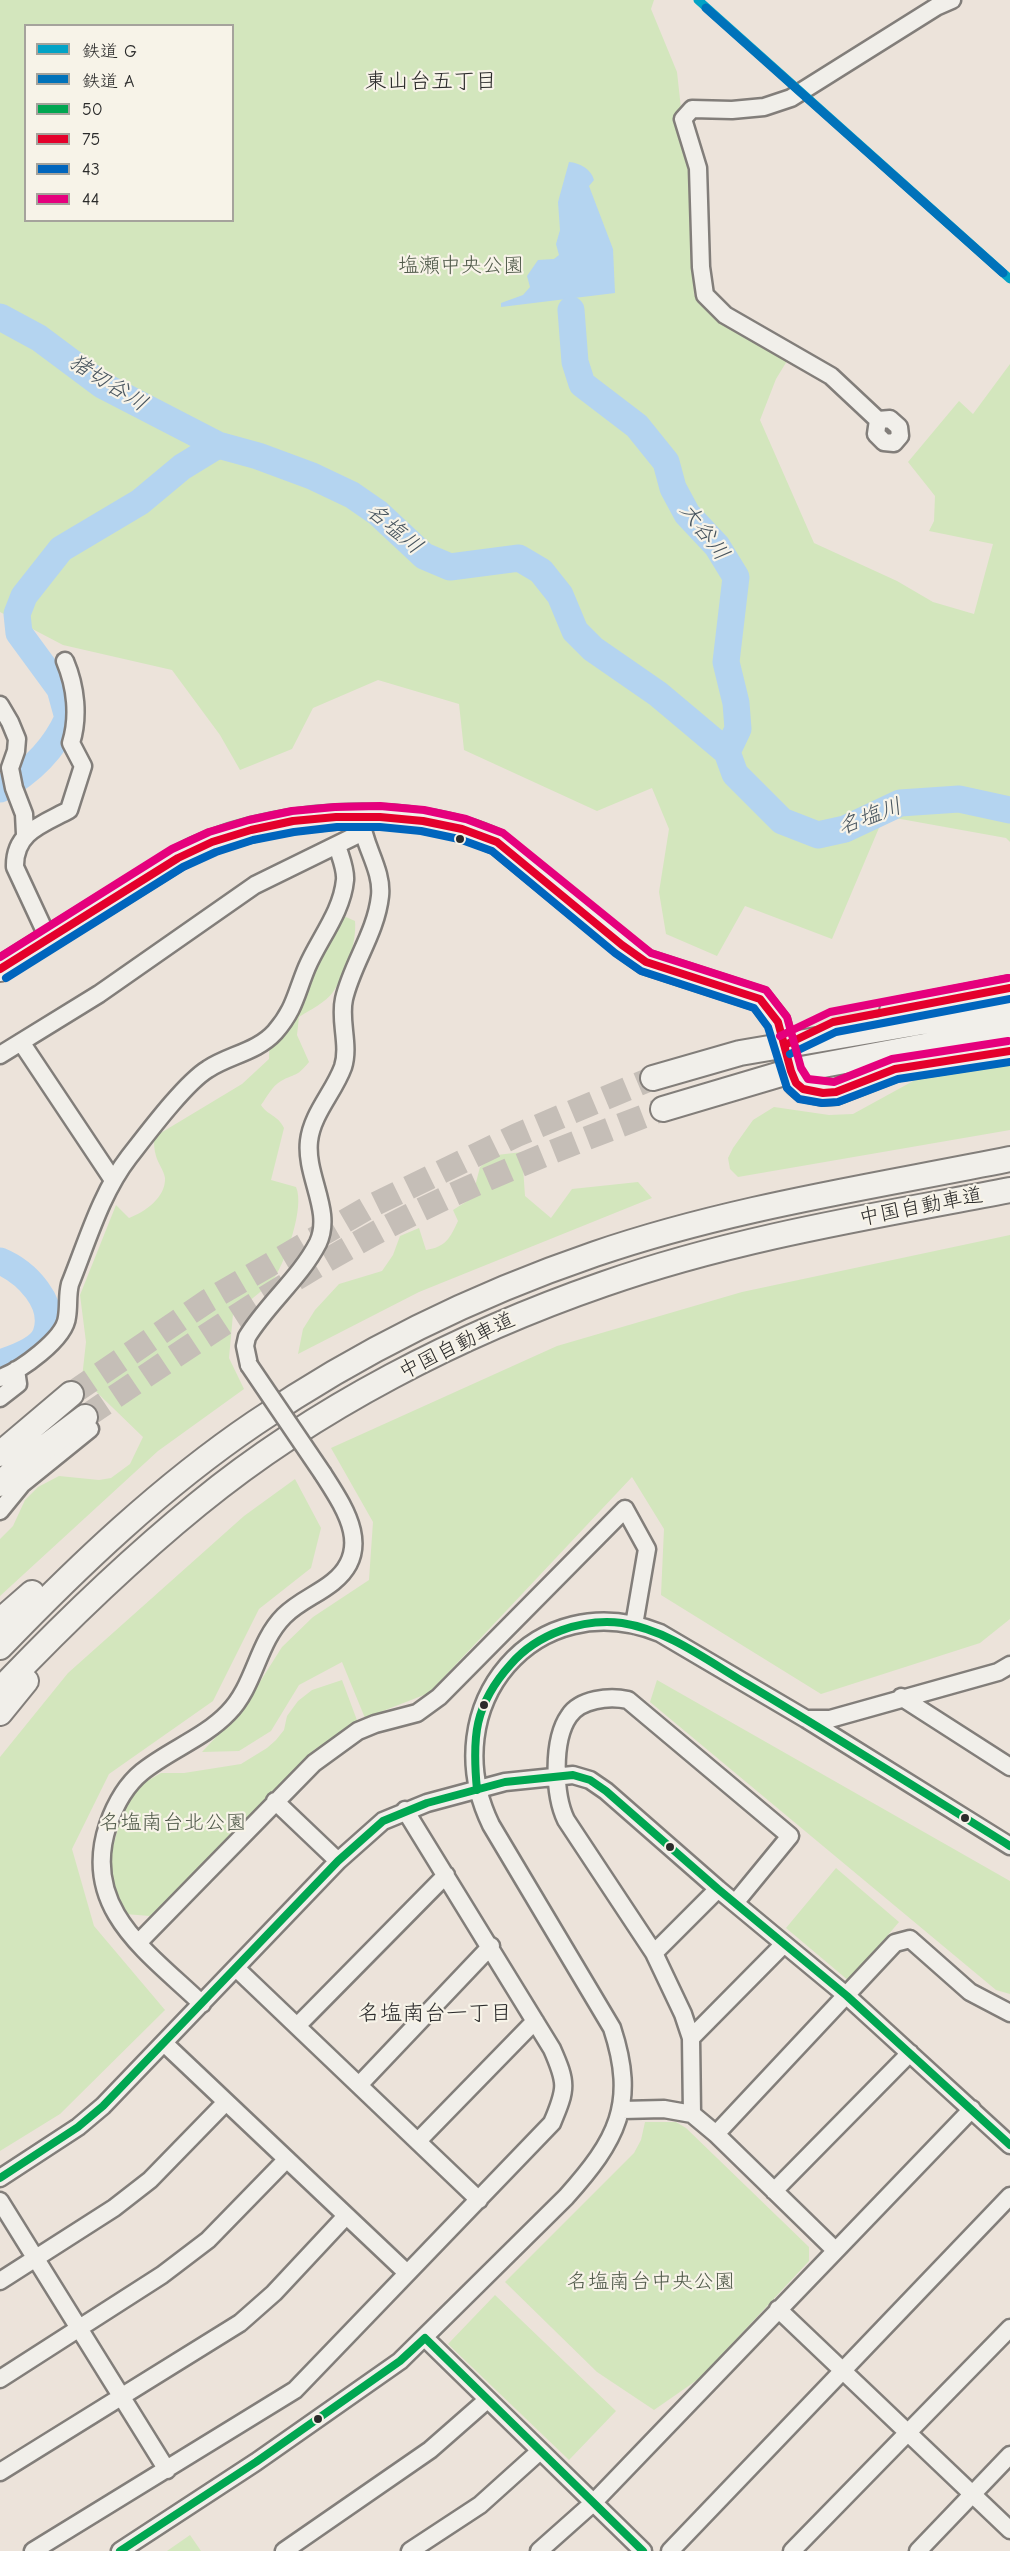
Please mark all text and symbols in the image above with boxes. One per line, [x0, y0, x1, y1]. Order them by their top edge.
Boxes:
legend [24, 24, 234, 222]
text: 鉄道 G [82, 41, 137, 62]
district label: 東山台五丁目 [365, 69, 497, 95]
text: 鉄道 A [82, 71, 134, 92]
text: 50 [82, 99, 103, 120]
text: 75 [82, 129, 100, 150]
text: 43 [82, 159, 100, 180]
text: 44 [82, 189, 99, 210]
park label: 塩瀬中央公園 [398, 253, 524, 279]
water label: 猪切谷川 [64, 348, 152, 418]
water label: 名塩川 [360, 498, 428, 560]
water label: 大谷川 [674, 498, 734, 566]
water label: 名塩川 [834, 793, 906, 841]
unlabelled marker [454, 833, 466, 845]
street label: 中国自動車道 [857, 1183, 985, 1231]
street label: 中国自動車道 [395, 1307, 519, 1385]
unlabelled marker [478, 1699, 490, 1711]
park label: 名塩南台北公園 [100, 1810, 246, 1836]
unlabelled marker [959, 1812, 971, 1824]
unlabelled marker [664, 1841, 676, 1853]
district label: 名塩南台一丁目 [358, 2001, 512, 2027]
park label: 名塩南台中央公園 [567, 2269, 735, 2295]
unlabelled marker [312, 2413, 324, 2425]

